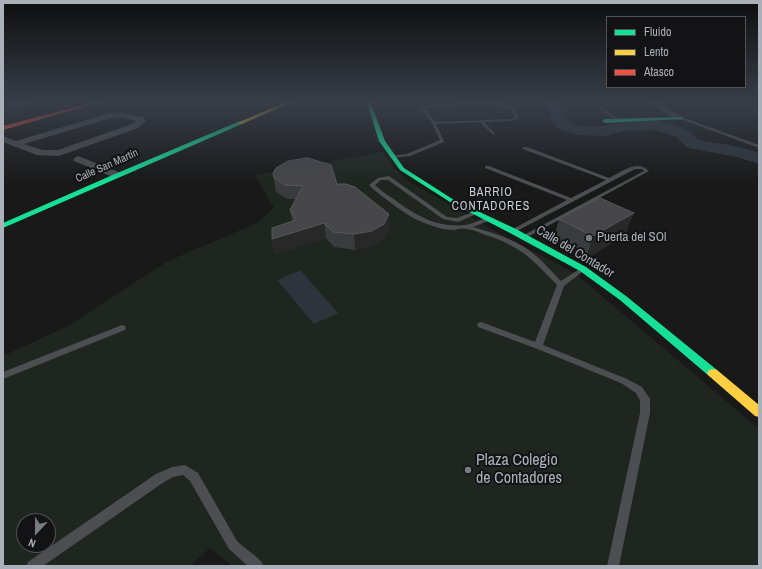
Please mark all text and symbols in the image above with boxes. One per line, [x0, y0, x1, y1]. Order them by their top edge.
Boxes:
legend [606, 16, 746, 88]
text: Fluido [644, 24, 671, 40]
text: Lento [644, 44, 669, 60]
text: Atasco [644, 64, 674, 80]
street label: Calle San Martín [74, 146, 140, 186]
district label: BARRIO CONTADORES [452, 186, 530, 214]
street label: Calle del Contador [533, 223, 617, 281]
place label: Puerta del SOl [597, 230, 666, 246]
marker: Puerta del SOl [584, 233, 594, 243]
place label: Plaza Colegio de Contadores [476, 451, 562, 489]
marker: Plaza Colegio de Contadores [463, 465, 473, 475]
north arrow [16, 513, 56, 553]
text: N [26, 535, 38, 551]

